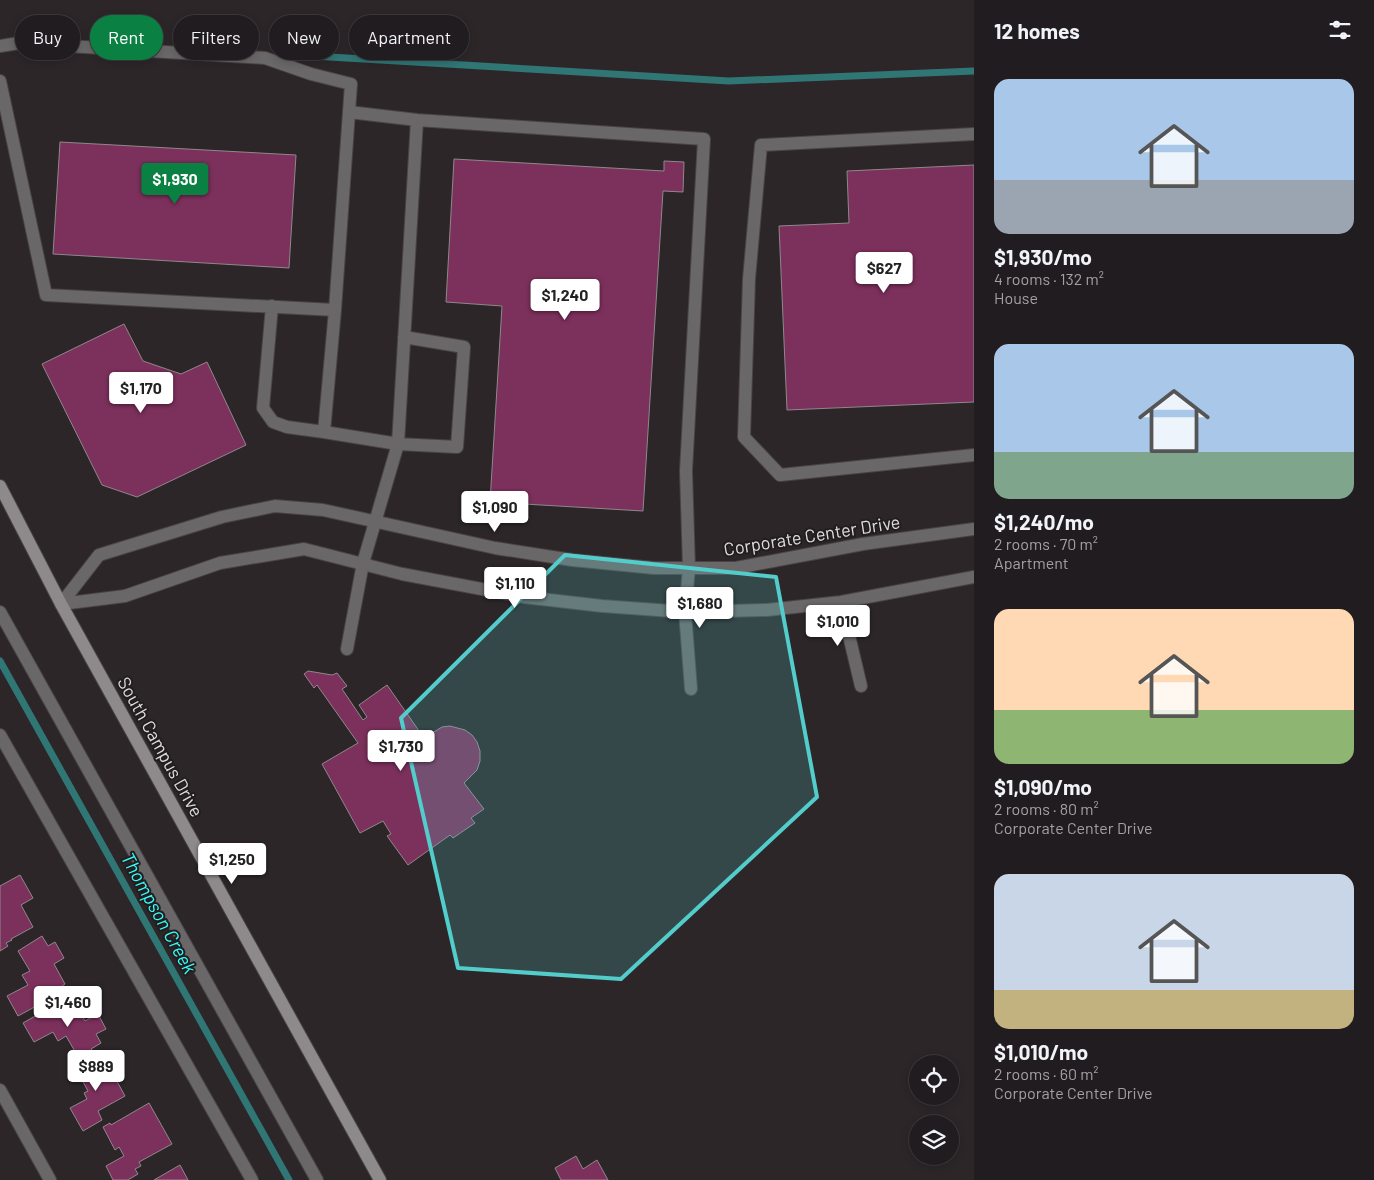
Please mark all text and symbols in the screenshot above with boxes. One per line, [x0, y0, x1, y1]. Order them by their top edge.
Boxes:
chip: Buy [15, 15, 80, 60]
chip: Rent [90, 15, 163, 60]
chip: Filters [173, 15, 259, 60]
chip: New [269, 15, 339, 60]
chip: Apartment [349, 15, 469, 60]
icon: filters [1326, 16, 1354, 44]
text: 12 homes [994, 18, 1080, 43]
icon: home [1129, 111, 1219, 201]
pin: $1,930 [134, 162, 216, 205]
text: $1,930 [152, 169, 198, 188]
text: $1,930/mo [994, 244, 1092, 269]
pin: $627 [854, 252, 914, 294]
text: $627 [867, 258, 901, 277]
text: 4 rooms · 132 m² [994, 269, 1104, 288]
pin: $1,240 [524, 278, 606, 321]
text: $1,240 [542, 285, 588, 304]
text: House [994, 288, 1038, 307]
pin: $1,170 [100, 372, 182, 414]
icon: home [1129, 376, 1219, 466]
text: $1,170 [120, 378, 162, 397]
pin: $1,090 [454, 490, 536, 533]
text: $1,090 [472, 497, 518, 516]
text: $1,240/mo [994, 509, 1094, 534]
street label: Corporate Center Drive [722, 510, 902, 560]
text: 2 rooms · 70 m² [994, 534, 1098, 553]
text: Apartment [994, 553, 1069, 572]
pin: $1,110 [474, 566, 556, 609]
text: $1,110 [495, 573, 535, 592]
pin: $1,680 [659, 586, 741, 629]
text: $1,680 [677, 593, 723, 612]
pin: $1,010 [797, 604, 879, 647]
text: $1,010 [817, 611, 859, 630]
icon: home [1129, 641, 1219, 731]
street label: South Campus Drive [113, 673, 208, 820]
pin: $1,730 [360, 730, 442, 772]
text: $1,730 [379, 736, 423, 755]
text: $1,090/mo [994, 774, 1092, 799]
text: 2 rooms · 80 m² [994, 799, 1099, 818]
text: Corporate Center Drive [994, 818, 1153, 837]
pin: $1,250 [191, 842, 273, 885]
water label: Thompson Creek [117, 848, 203, 978]
text: $1,250 [209, 849, 255, 868]
icon: home [1129, 906, 1219, 996]
pin: $1,460 [27, 986, 109, 1028]
text: $1,460 [45, 992, 91, 1011]
text: $1,010/mo [994, 1039, 1088, 1064]
pin: $889 [66, 1050, 126, 1092]
map controls [909, 1055, 959, 1165]
button: locate [909, 1055, 959, 1105]
text: $889 [79, 1056, 113, 1075]
text: 2 rooms · 60 m² [994, 1064, 1099, 1083]
text: Corporate Center Drive [994, 1083, 1153, 1102]
button: layers [909, 1115, 959, 1165]

